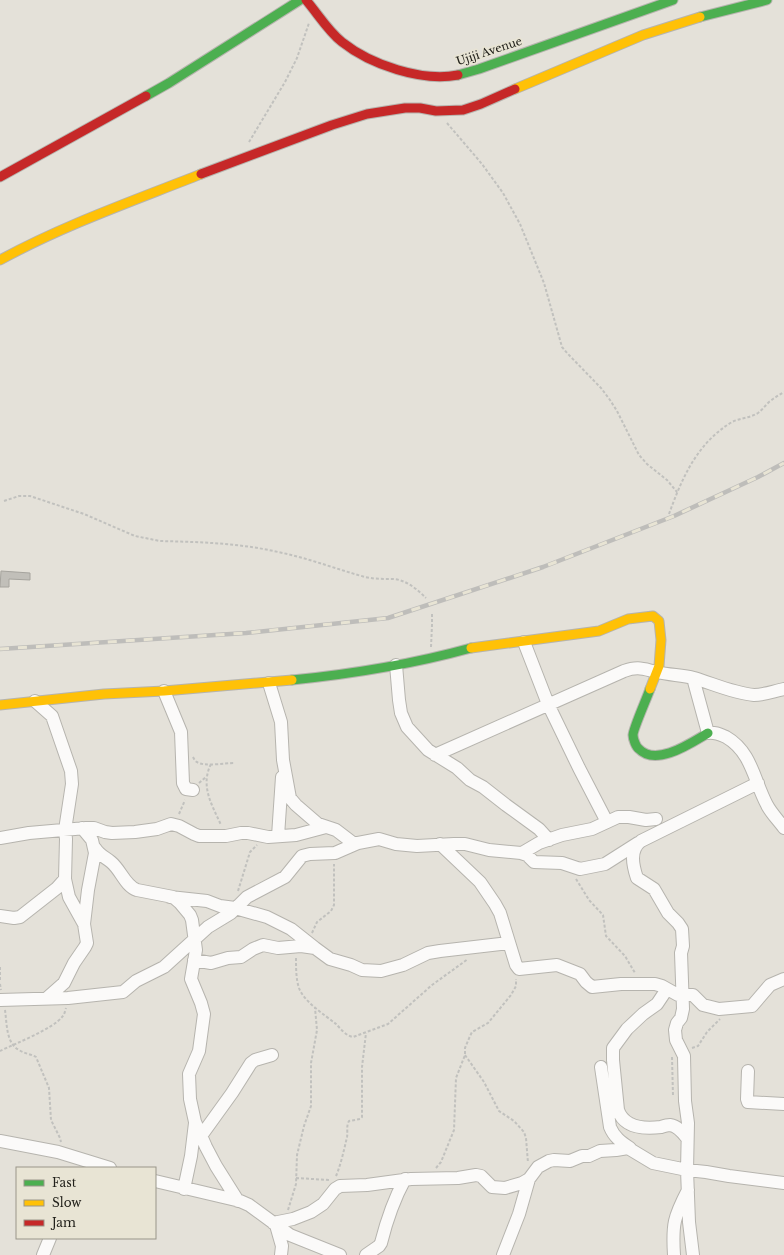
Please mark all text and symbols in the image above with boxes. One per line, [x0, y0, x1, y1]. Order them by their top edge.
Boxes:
street label: Ujiji Avenue [454, 34, 524, 68]
legend [16, 1167, 156, 1239]
text: Fast [52, 1175, 77, 1190]
text: Slow [52, 1195, 82, 1210]
text: Jam [50, 1215, 76, 1230]

